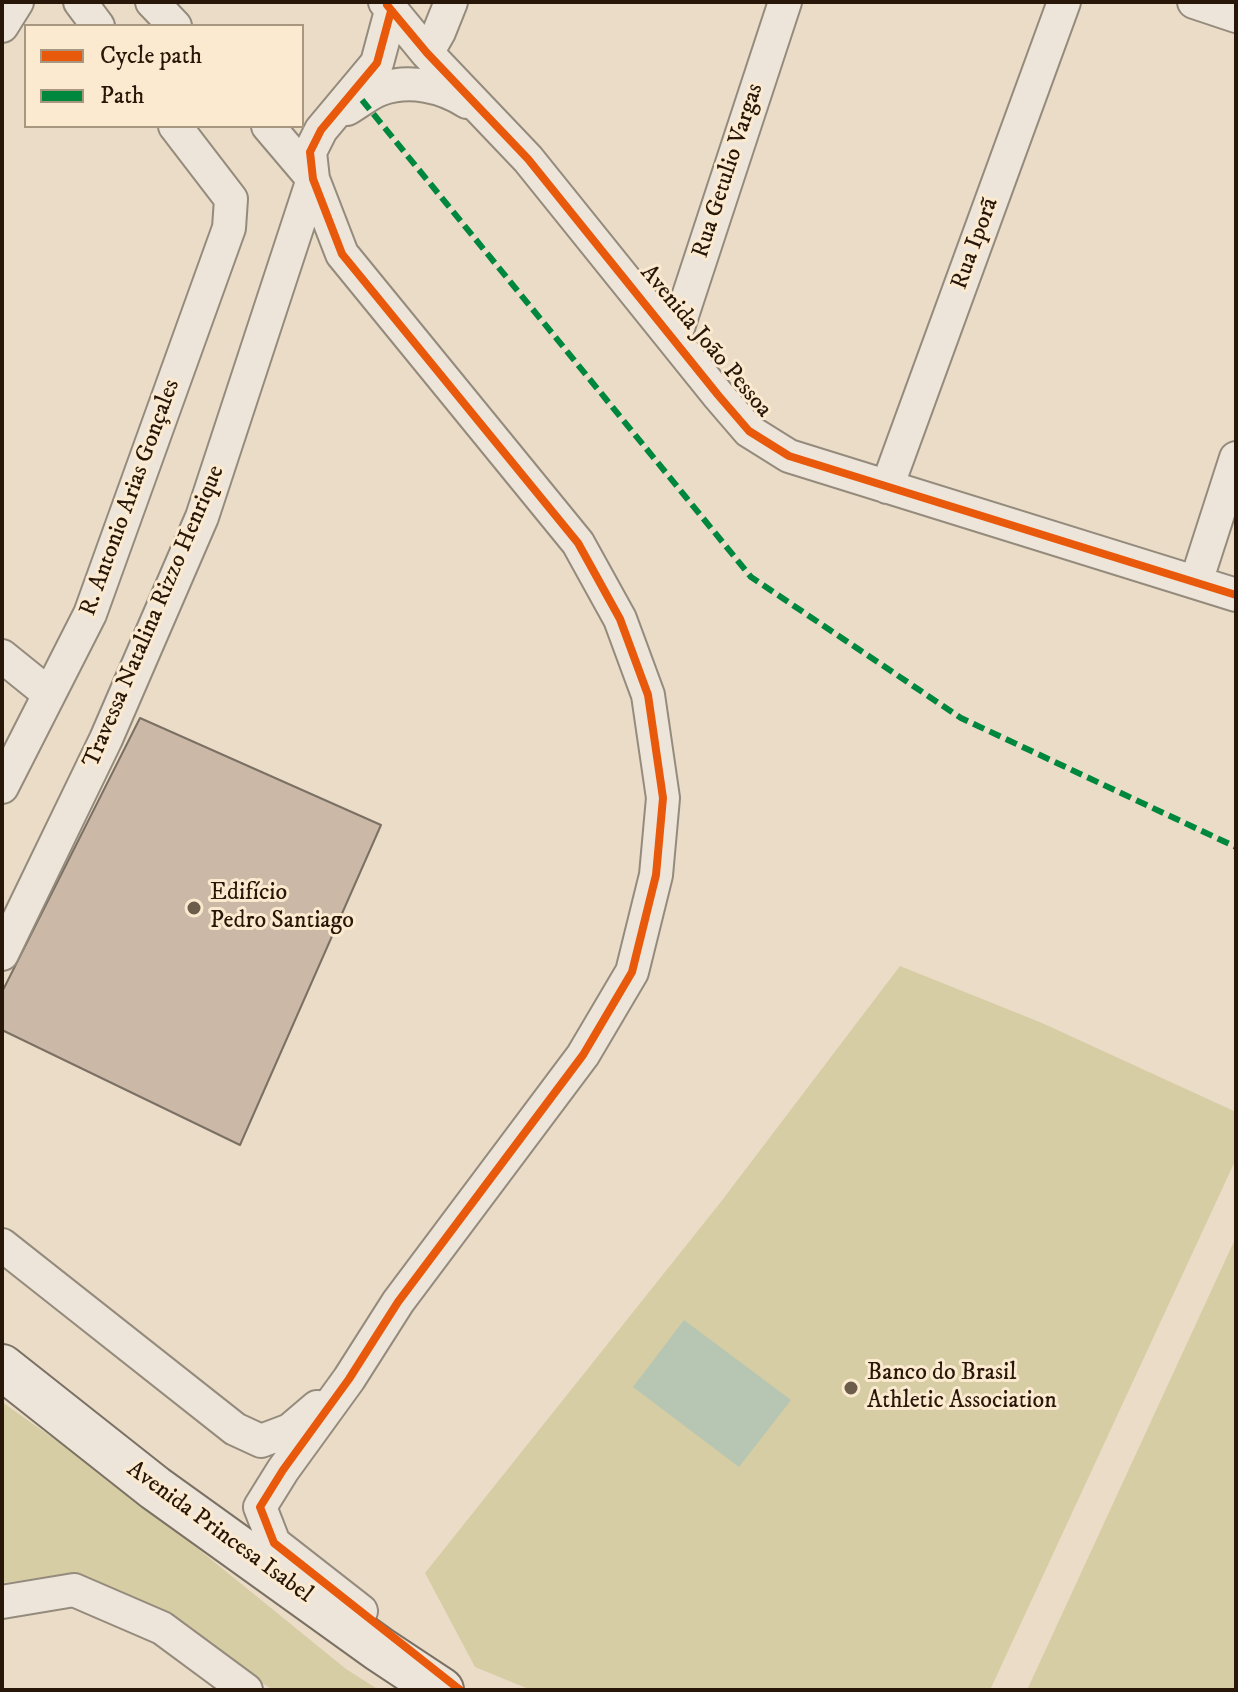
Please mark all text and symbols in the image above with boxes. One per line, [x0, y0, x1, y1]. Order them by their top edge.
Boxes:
legend [24, 24, 304, 128]
text: Cycle path [100, 41, 202, 71]
street label: Rua Getulio Vargas [687, 80, 771, 262]
text: Path [100, 81, 144, 111]
street label: Rua Iporã [946, 194, 1006, 294]
street label: Avenida João Pessoa [633, 260, 777, 424]
street label: R. Antonio Arias Gonçales [75, 376, 187, 620]
street label: Travessa Natalina Rizzo Henrique [78, 462, 232, 772]
place label: Edifício Pedro Santiago [210, 880, 354, 936]
marker: Edifício Pedro Santiago [185, 899, 203, 917]
place label: Banco do Brasil Athletic Association [867, 1360, 1057, 1416]
marker: Banco do Brasil Athletic Association [842, 1379, 860, 1397]
street label: Avenida Princesa Isabel [120, 1456, 318, 1610]

